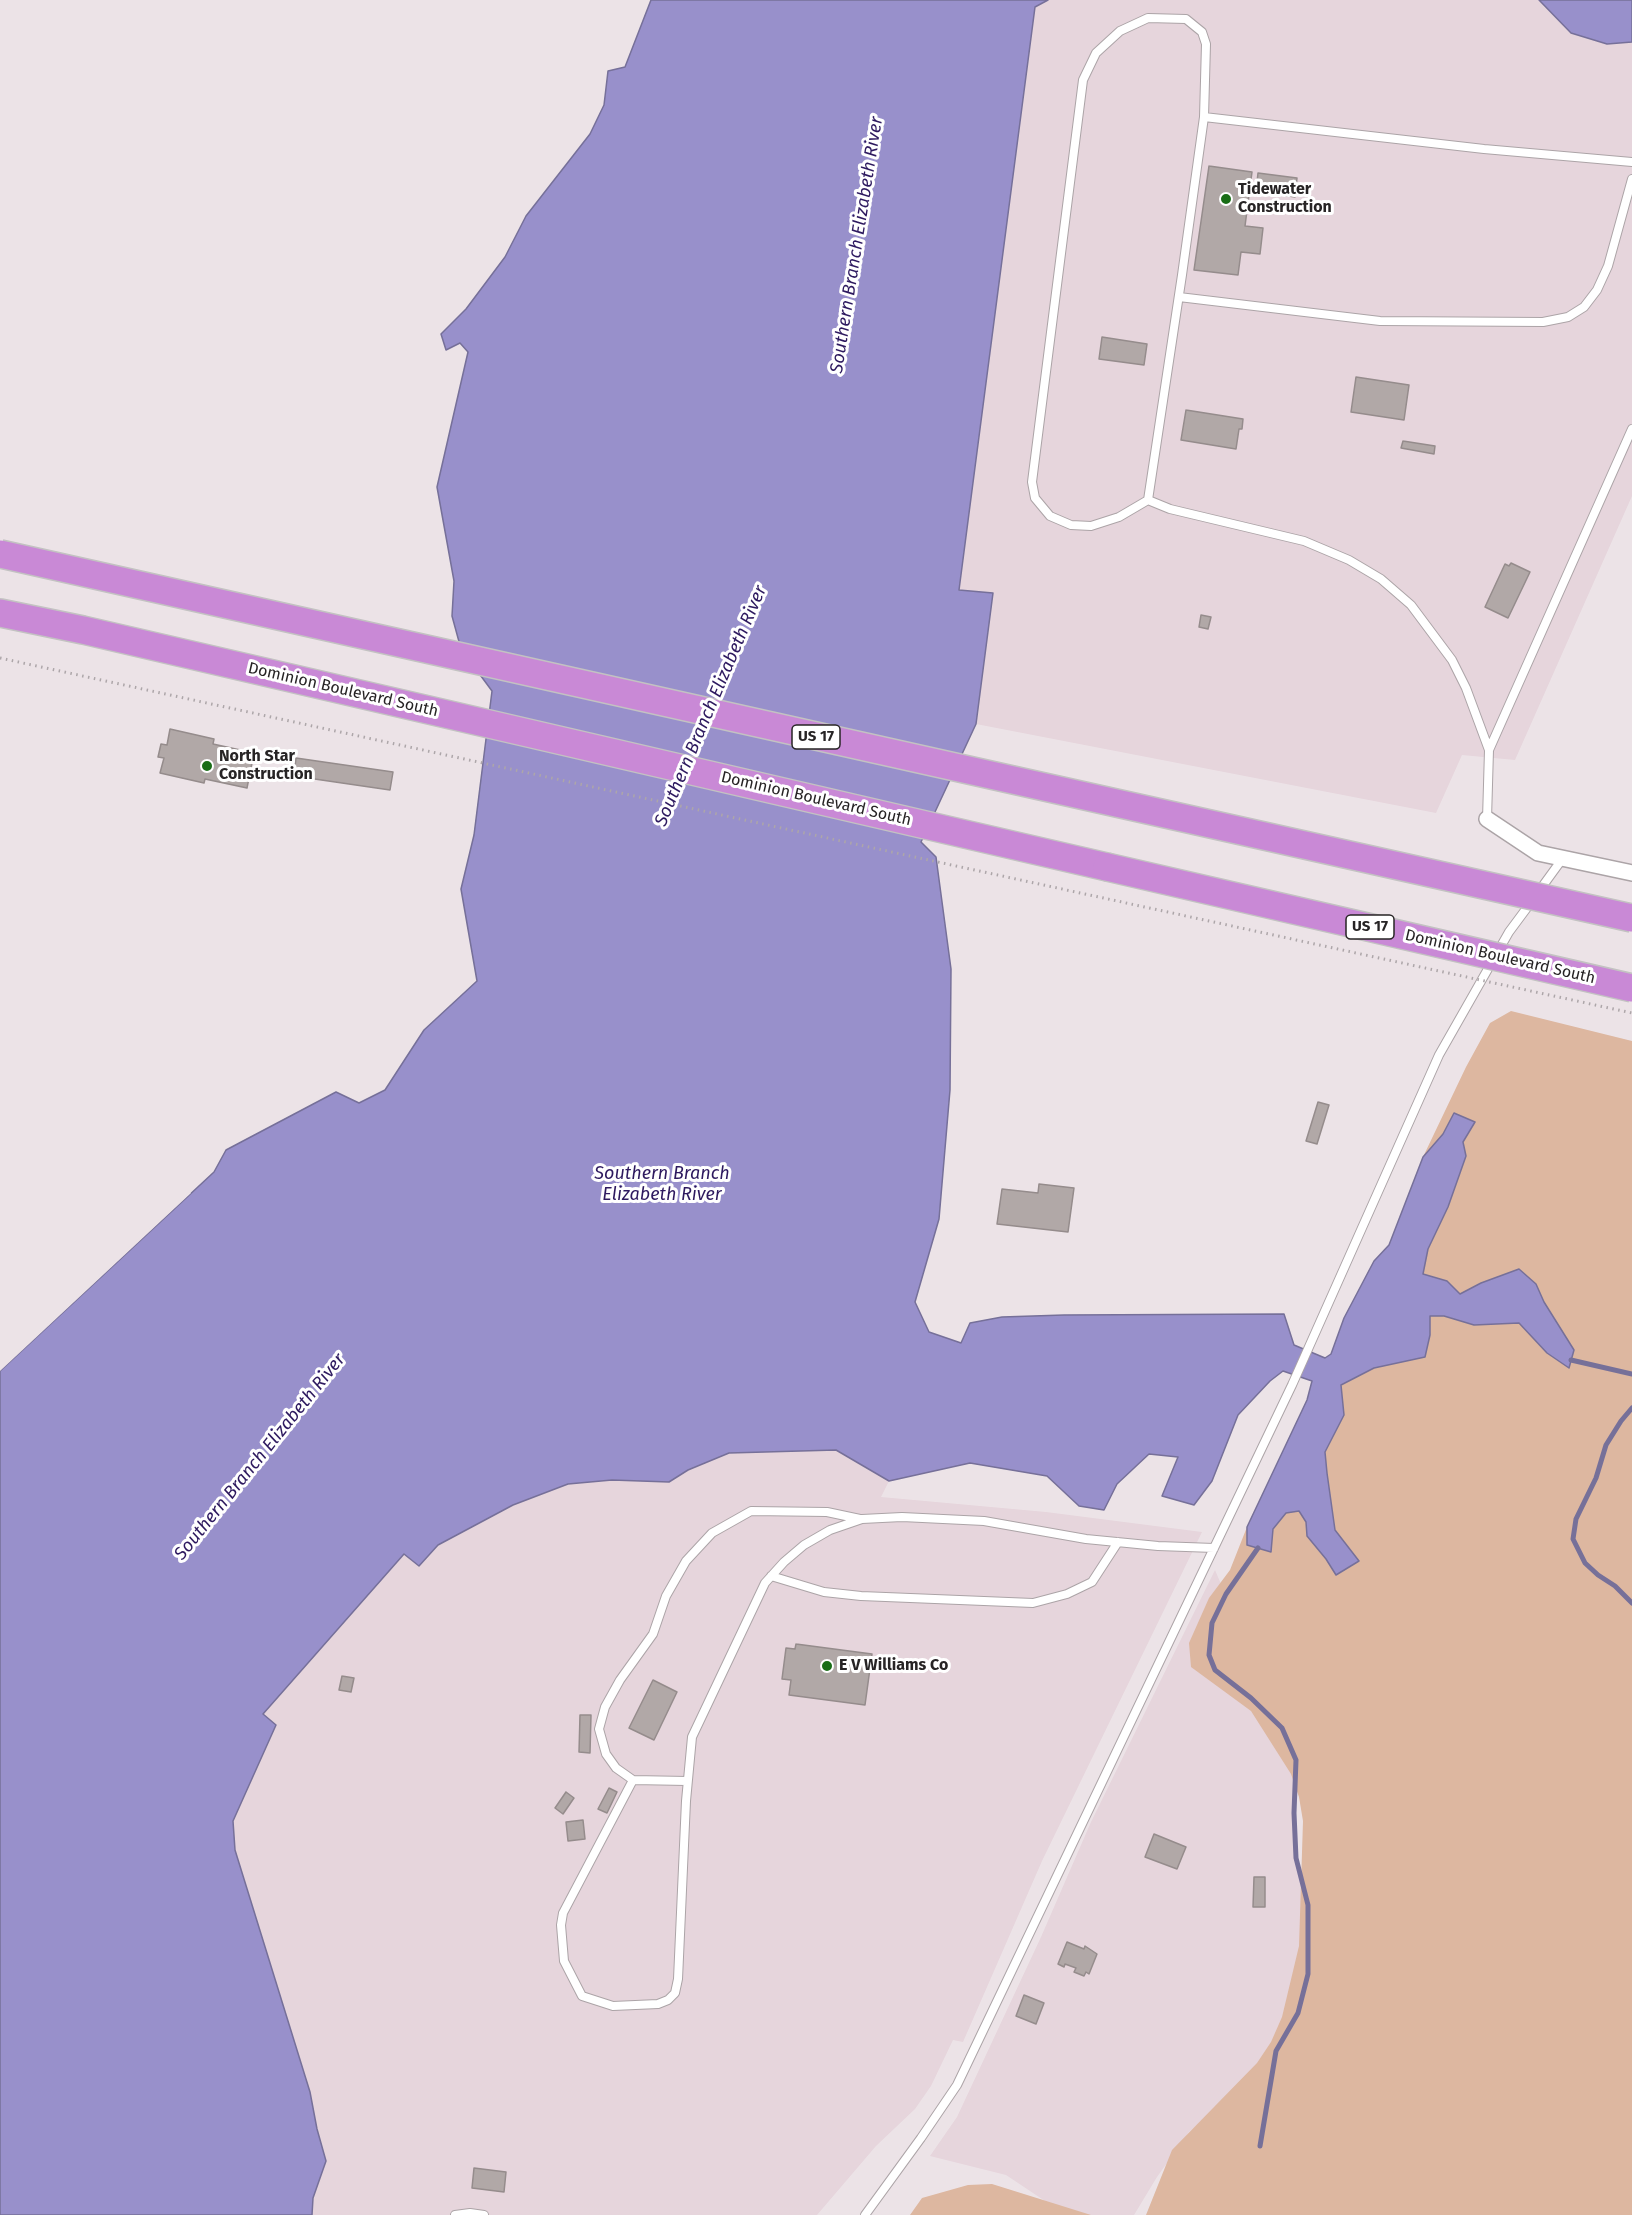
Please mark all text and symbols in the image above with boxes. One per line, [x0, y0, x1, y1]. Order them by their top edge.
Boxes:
water label: Southern Branch Elizabeth River [826, 115, 888, 375]
place label: Tidewater Construction [1238, 180, 1332, 218]
marker: Tidewater Construction [1219, 192, 1233, 206]
water label: Southern Branch Elizabeth River [650, 582, 772, 830]
street label: Dominion Boulevard South [246, 659, 440, 721]
road number: US 17 [792, 725, 840, 749]
place label: North Star Construction [219, 747, 313, 785]
marker: North Star Construction [200, 759, 214, 773]
street label: Dominion Boulevard South [719, 768, 913, 830]
road number: US 17 [1346, 915, 1394, 939]
street label: Dominion Boulevard South [1403, 926, 1597, 988]
water label: Southern Branch Elizabeth River [594, 1163, 730, 1206]
water label: Southern Branch Elizabeth River [170, 1349, 350, 1565]
place label: E V Williams Co [839, 1656, 948, 1676]
marker: E V Williams Co [820, 1659, 834, 1673]

